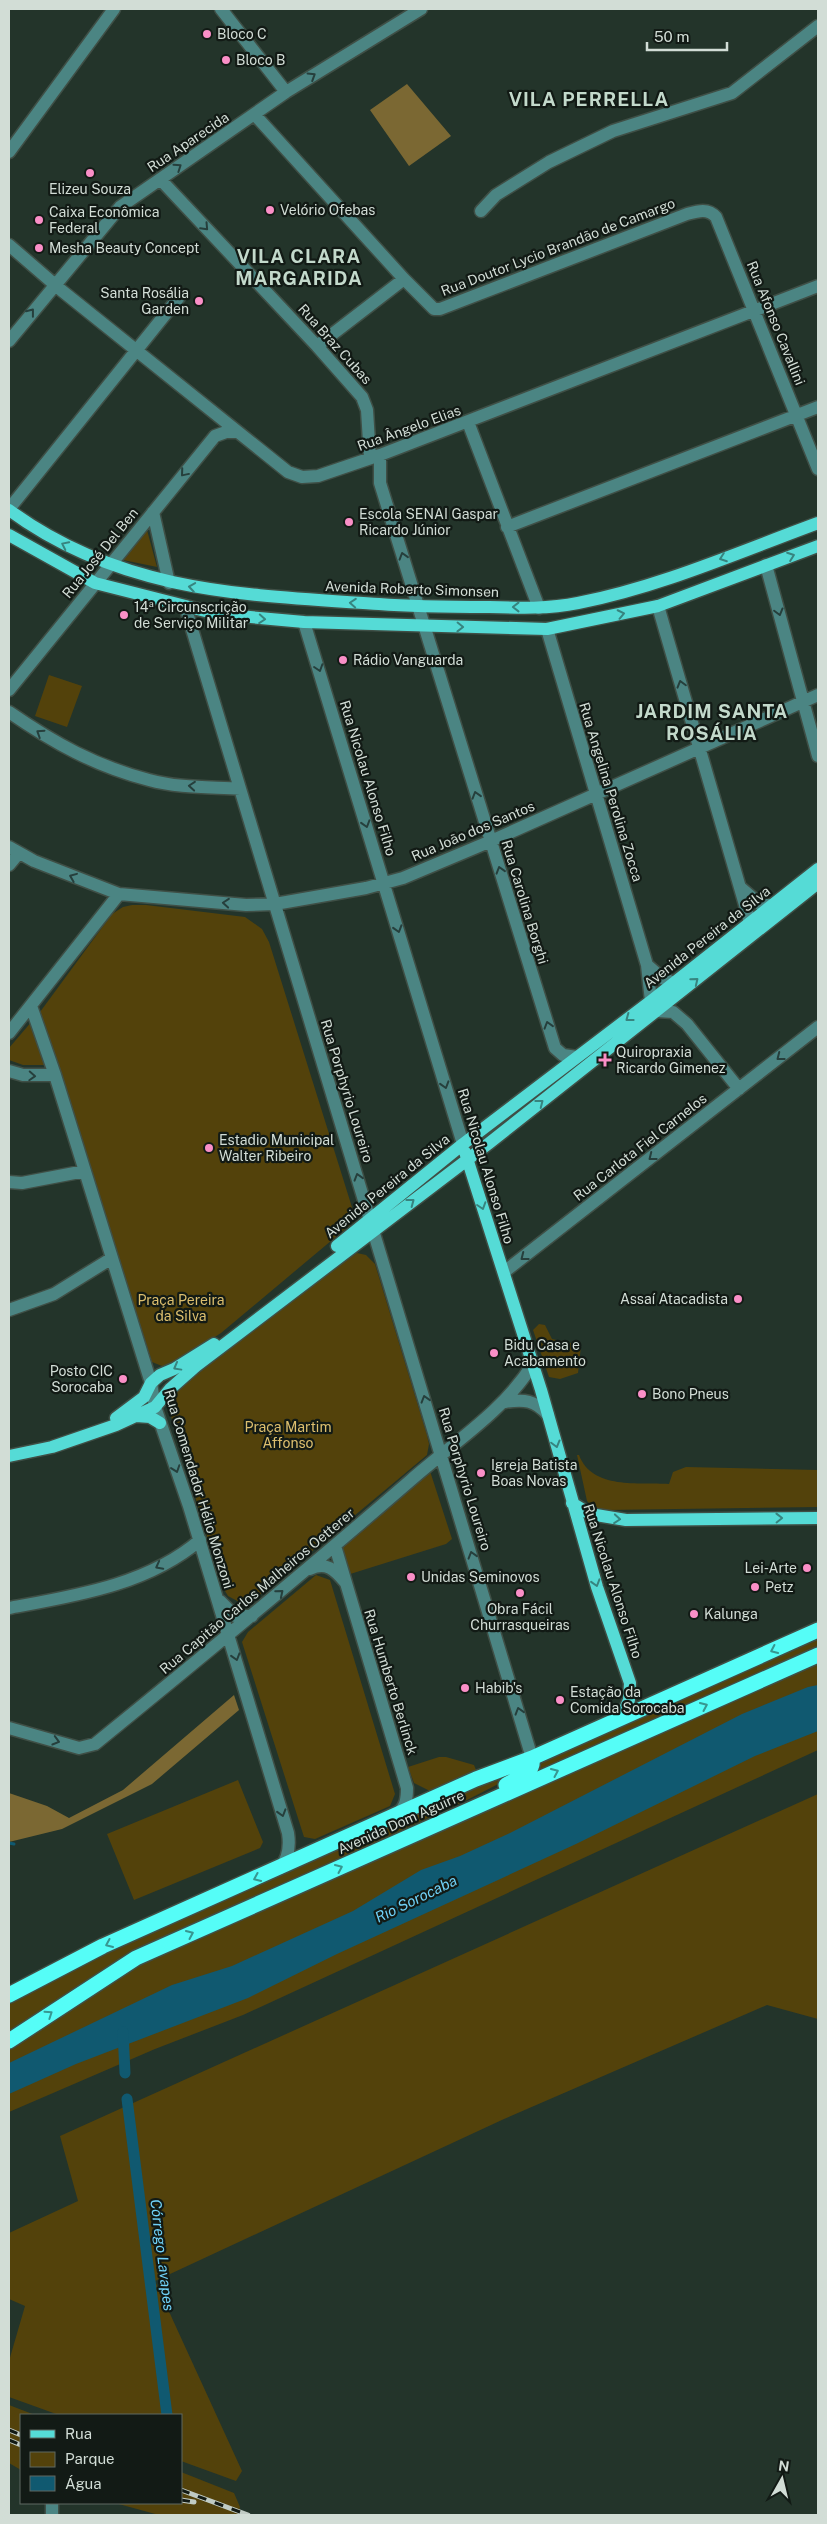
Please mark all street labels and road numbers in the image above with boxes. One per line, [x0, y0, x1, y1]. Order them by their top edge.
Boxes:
street label: Rua Aparecida [144, 109, 232, 175]
street label: Rua Doutor Lycio Brandão de Camargo [439, 195, 677, 299]
street label: Rua Afonso Cavallini [744, 259, 808, 387]
street label: Rua Braz Cubas [295, 301, 375, 387]
street label: Rua Ângelo Elias [355, 401, 463, 454]
street label: Rua José Del Ben [59, 505, 141, 601]
street label: Avenida Roberto Simonsen [325, 578, 499, 600]
street label: Rua Nicolau Alonso Filho [337, 698, 399, 858]
street label: Rua Angelina Perolina Zocca [576, 701, 646, 883]
street label: Rua João dos Santos [409, 798, 537, 864]
street label: Rua Carolina Borghi [498, 838, 552, 966]
street label: Avenida Pereira da Silva [641, 883, 773, 991]
street label: Rua Porphyrio Loureiro [318, 1018, 376, 1165]
street label: Rua Nicolau Alonso Filho [455, 1086, 517, 1246]
street label: Rua Carlota Fiel Carnelos [570, 1090, 710, 1204]
street label: Avenida Pereira da Silva [321, 1131, 453, 1241]
street label: Rua Comendador Hélio Monzoni [161, 1388, 237, 1590]
street label: Rua Porphyrio Loureiro [436, 1406, 494, 1553]
street label: Rua Nicolau Alonso Filho [580, 1502, 646, 1660]
street label: Rua Capitão Carlos Malheiros Oetterer [156, 1505, 358, 1677]
street label: Rua Humberto Berlinck [361, 1607, 421, 1757]
street label: Avenida Dom Aguirre [335, 1787, 467, 1857]

